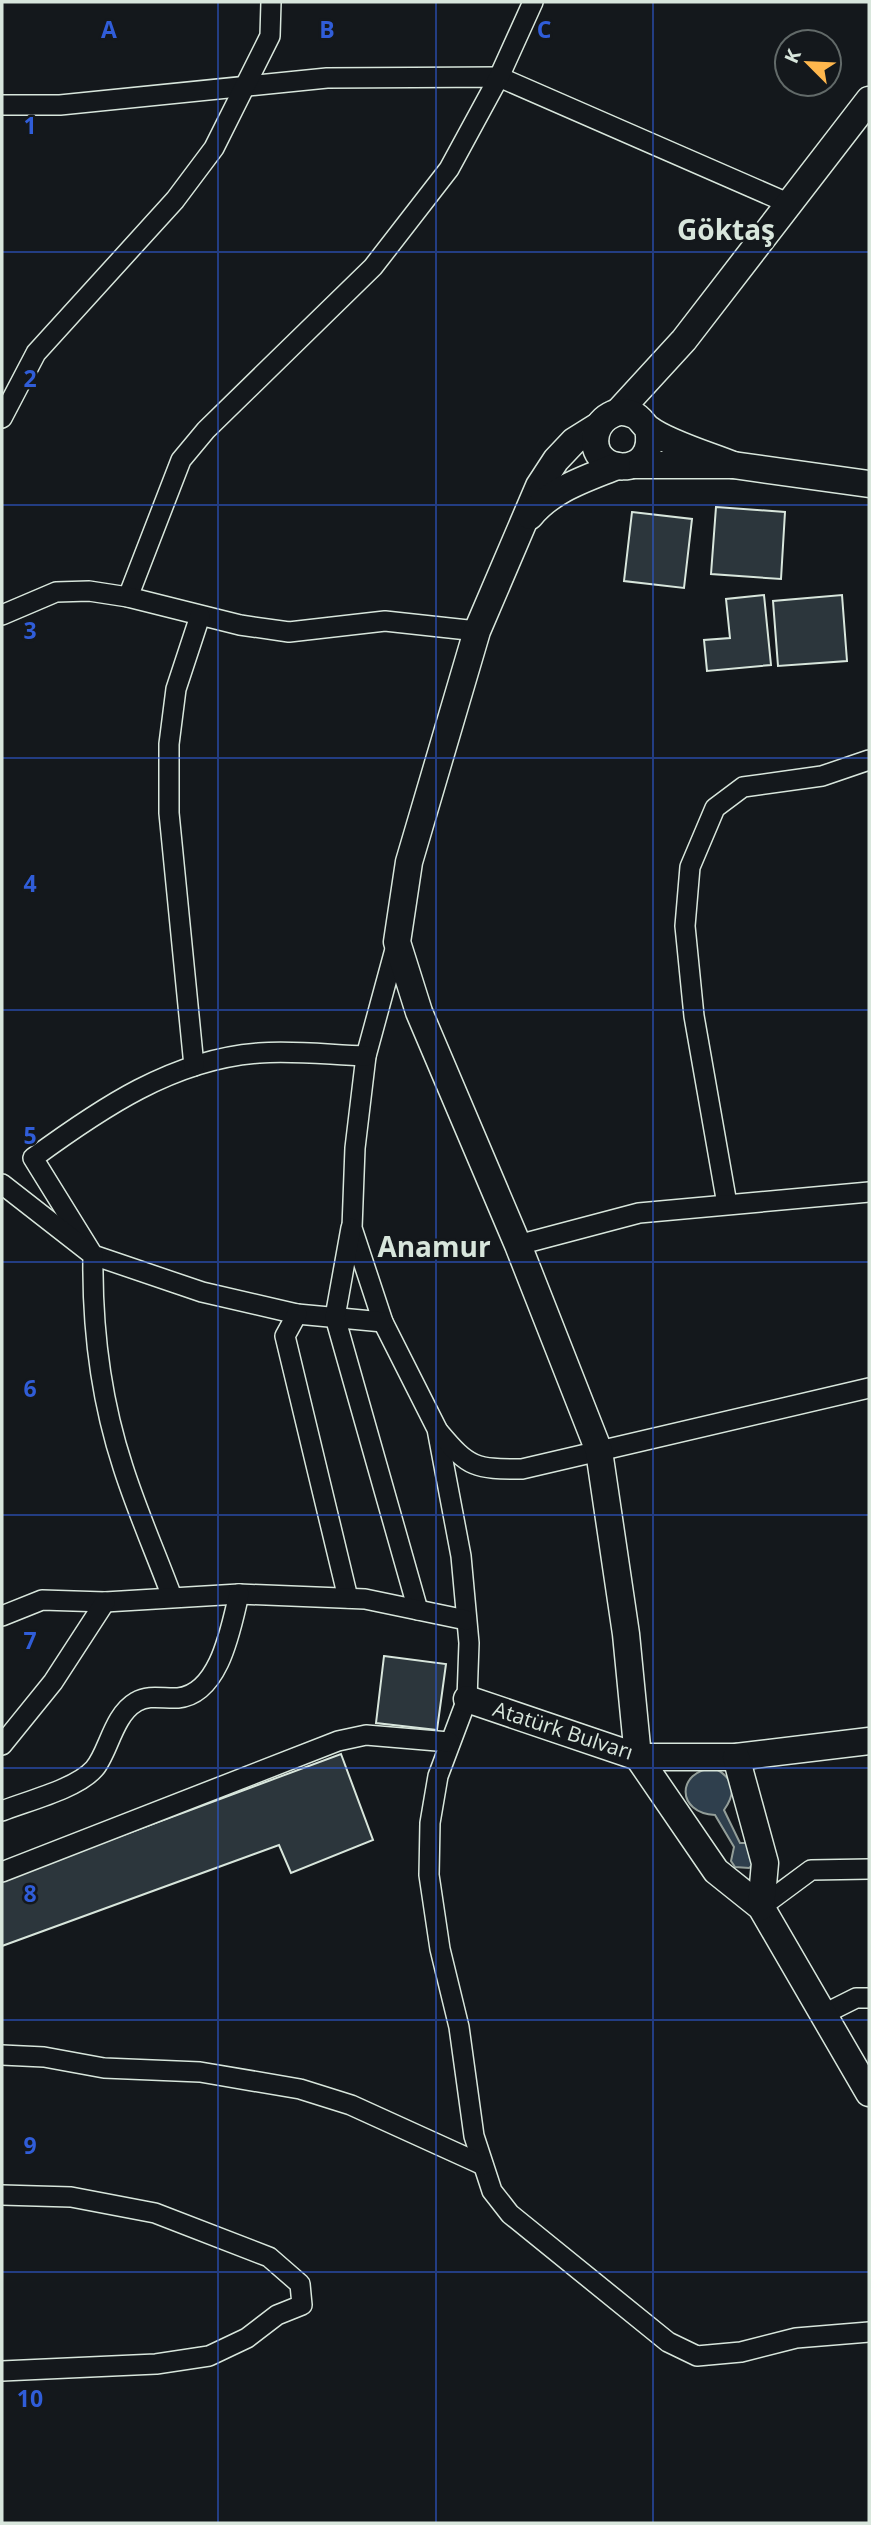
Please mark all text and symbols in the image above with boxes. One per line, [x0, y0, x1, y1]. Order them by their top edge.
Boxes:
text: A [101, 13, 117, 45]
text: B [319, 13, 335, 45]
text: C [537, 13, 551, 45]
north arrow [773, 28, 843, 98]
text: K [778, 45, 807, 67]
text: 1 [23, 109, 37, 141]
district label: Göktaş [677, 210, 775, 248]
text: 2 [23, 362, 37, 394]
text: 3 [23, 614, 37, 646]
text: 4 [23, 867, 37, 899]
text: 5 [23, 1119, 37, 1151]
district label: Anamur [377, 1227, 491, 1265]
text: 6 [23, 1372, 37, 1404]
text: 7 [23, 1624, 37, 1656]
street label: Atatürk Bulvarı [490, 1694, 637, 1766]
text: 8 [23, 1877, 37, 1909]
text: 9 [23, 2129, 37, 2161]
text: 10 [17, 2382, 43, 2414]

